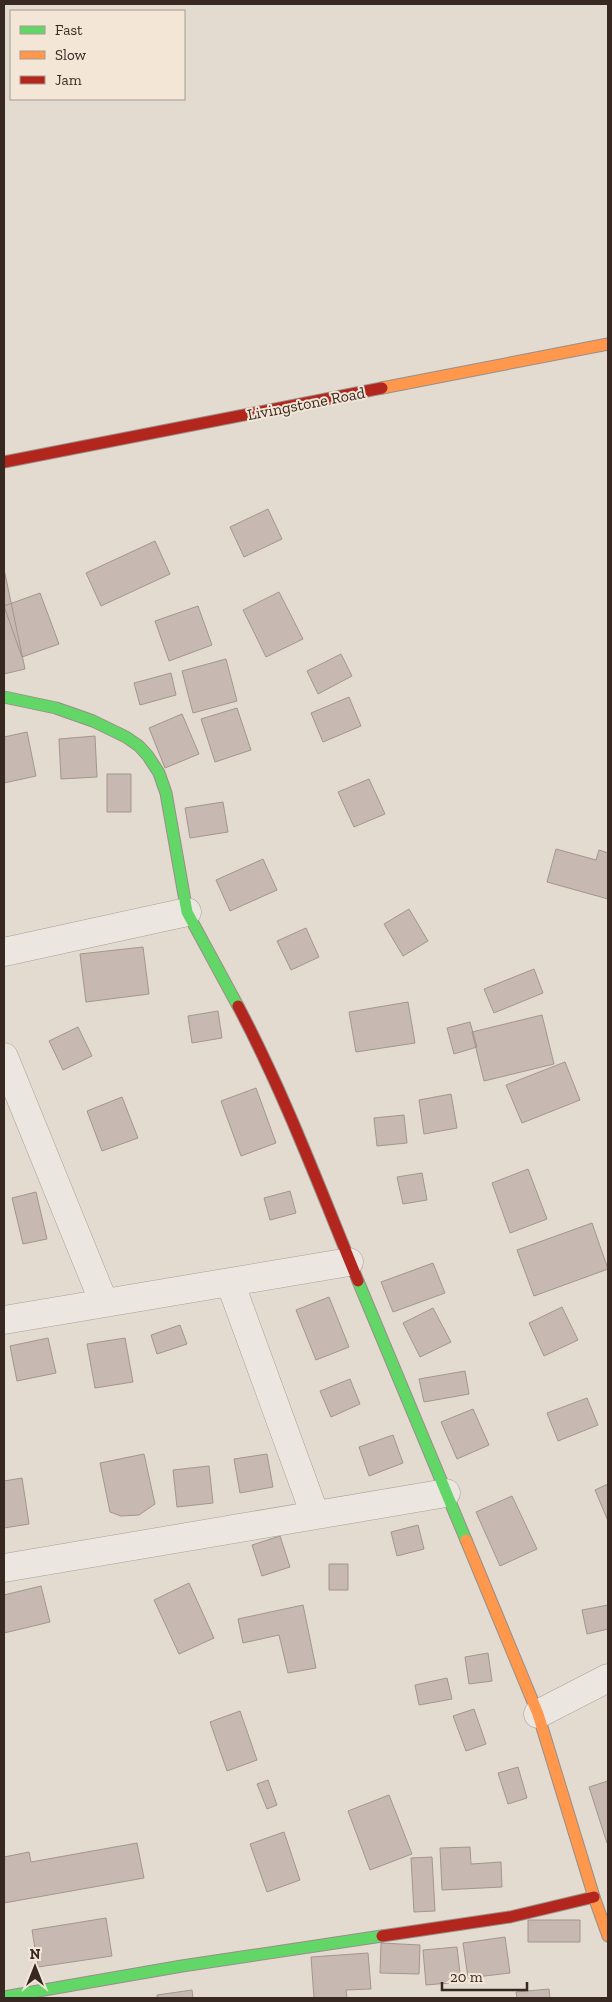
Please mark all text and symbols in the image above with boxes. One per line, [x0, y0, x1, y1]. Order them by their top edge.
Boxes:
legend [10, 10, 185, 100]
text: Fast [55, 21, 83, 39]
text: Slow [55, 46, 87, 64]
text: Jam [55, 71, 82, 89]
street label: Livingstone Road [246, 383, 367, 424]
north arrow [10, 1942, 60, 1992]
text: N [30, 1946, 41, 1963]
scale bar [442, 1960, 527, 1992]
text: 20 m [450, 1968, 483, 1986]

